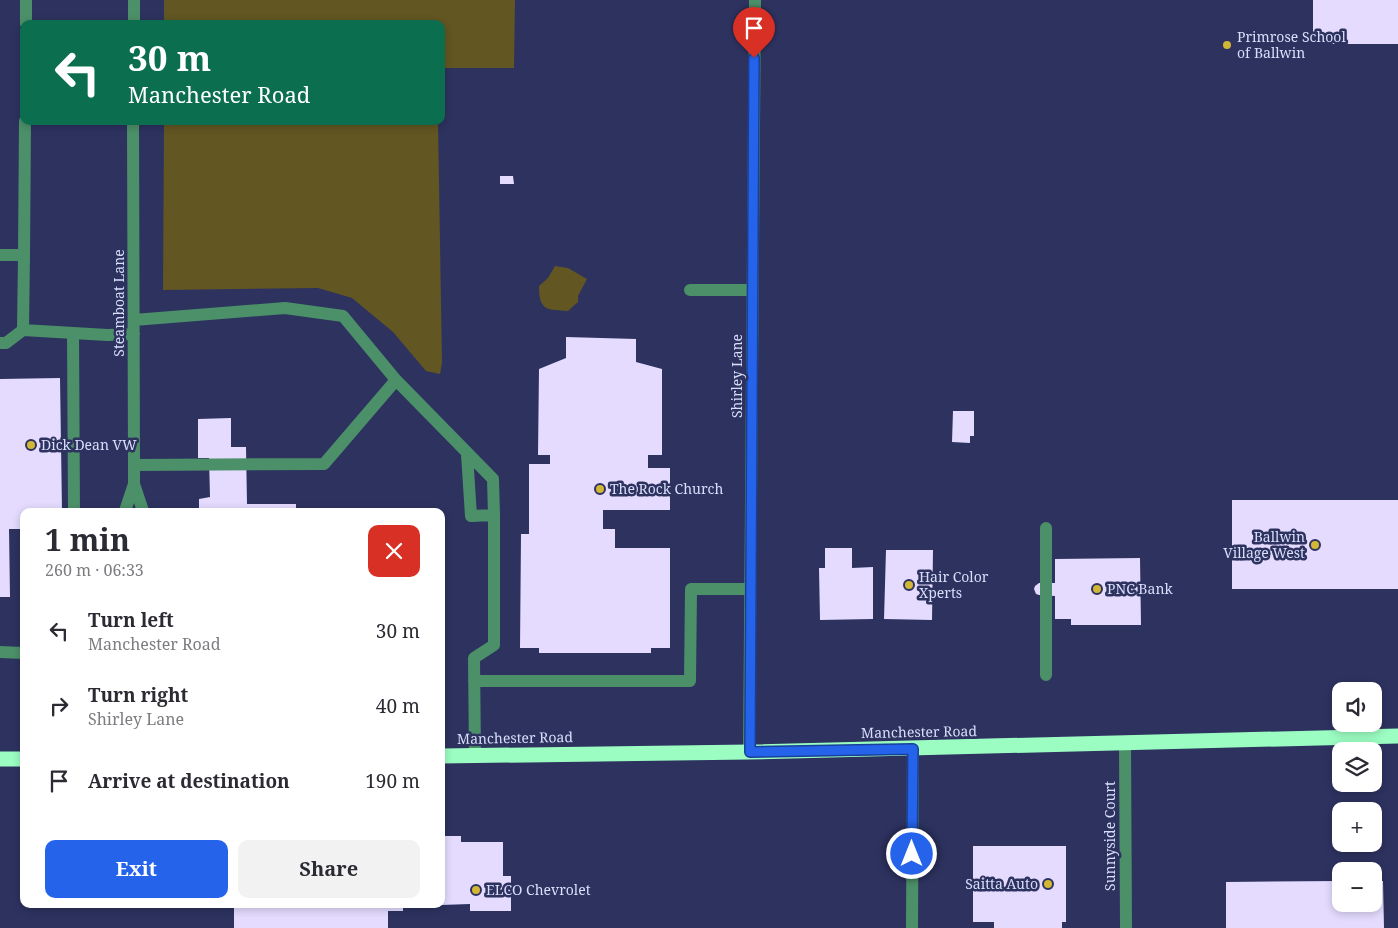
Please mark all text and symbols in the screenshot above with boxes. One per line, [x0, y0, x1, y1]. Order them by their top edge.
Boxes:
pin [733, 7, 775, 58]
icon: arrive [740, 14, 768, 42]
place label: Primrose School of Ballwin [1237, 27, 1346, 62]
text: 30 m [128, 34, 211, 81]
marker: Primrose School of Ballwin [1221, 39, 1233, 51]
icon: left [45, 40, 110, 105]
text: Manchester Road [128, 79, 310, 109]
street label: Steamboat Lane [109, 249, 128, 357]
street label: Shirley Lane [727, 334, 746, 418]
place label: Dick Dean VW [41, 435, 137, 454]
marker: Dick Dean VW [25, 439, 37, 451]
place label: The Rock Church [610, 479, 723, 498]
marker: The Rock Church [594, 483, 606, 495]
text: 1 min [45, 519, 130, 560]
button: close [368, 525, 420, 577]
place label: Ballwin Village West [1223, 527, 1305, 562]
marker: Ballwin Village West [1309, 539, 1321, 551]
text: 260 m · 06:33 [45, 559, 144, 581]
place label: Hair Color Xperts [919, 567, 989, 602]
marker: Hair Color Xperts [903, 579, 915, 591]
place label: PNC Bank [1107, 579, 1173, 598]
marker: PNC Bank [1091, 583, 1103, 595]
text: Turn left [88, 607, 174, 633]
icon: left [45, 617, 73, 645]
text: 30 m [376, 618, 420, 644]
text: Manchester Road [88, 633, 221, 655]
text: Turn right [88, 682, 188, 708]
map controls [1332, 682, 1382, 912]
button: sound [1332, 682, 1382, 732]
icon: right [45, 692, 73, 720]
text: 40 m [376, 693, 420, 719]
text: Shirley Lane [88, 708, 184, 730]
street label: Manchester Road [861, 721, 978, 742]
street label: Manchester Road [457, 727, 574, 748]
button: layers [1332, 742, 1382, 792]
icon: arrive [45, 767, 73, 795]
text: Arrive at destination [88, 768, 290, 794]
text: 190 m [365, 768, 420, 794]
street label: Sunnyside Court [1100, 781, 1119, 891]
button: + [1332, 802, 1382, 852]
position arrow [885, 827, 937, 879]
button: Exit [45, 840, 228, 898]
button: Share [238, 840, 420, 898]
button: − [1332, 862, 1382, 912]
place label: Saitta Auto [965, 874, 1038, 893]
marker: Saitta Auto [1042, 878, 1054, 890]
place label: ELCO Chevrolet [486, 880, 591, 899]
marker: ELCO Chevrolet [470, 884, 482, 896]

